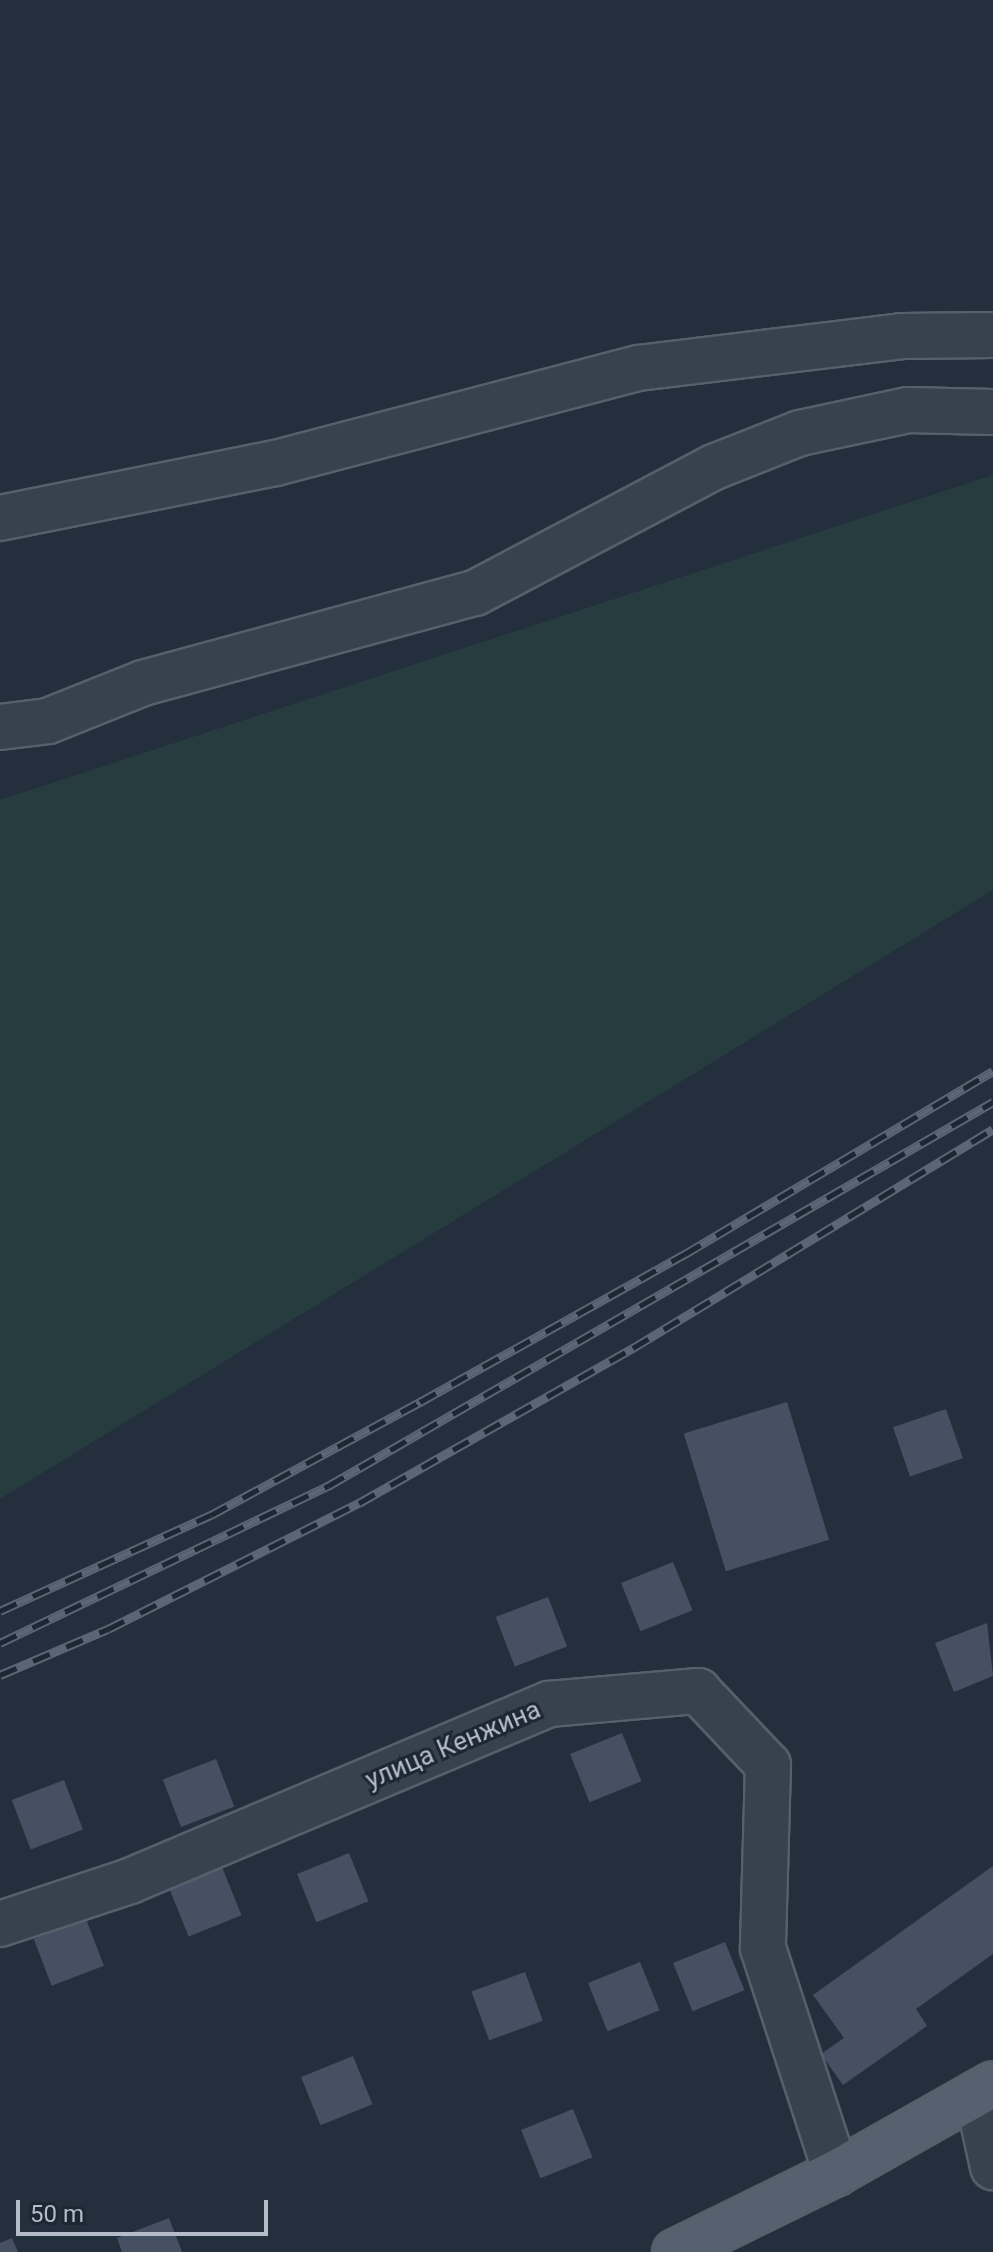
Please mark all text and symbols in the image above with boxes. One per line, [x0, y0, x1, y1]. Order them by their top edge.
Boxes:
street label: улица Кенжина [361, 1694, 545, 1796]
scale bar [20, 2184, 272, 2234]
text: 50 m [30, 2200, 84, 2228]

